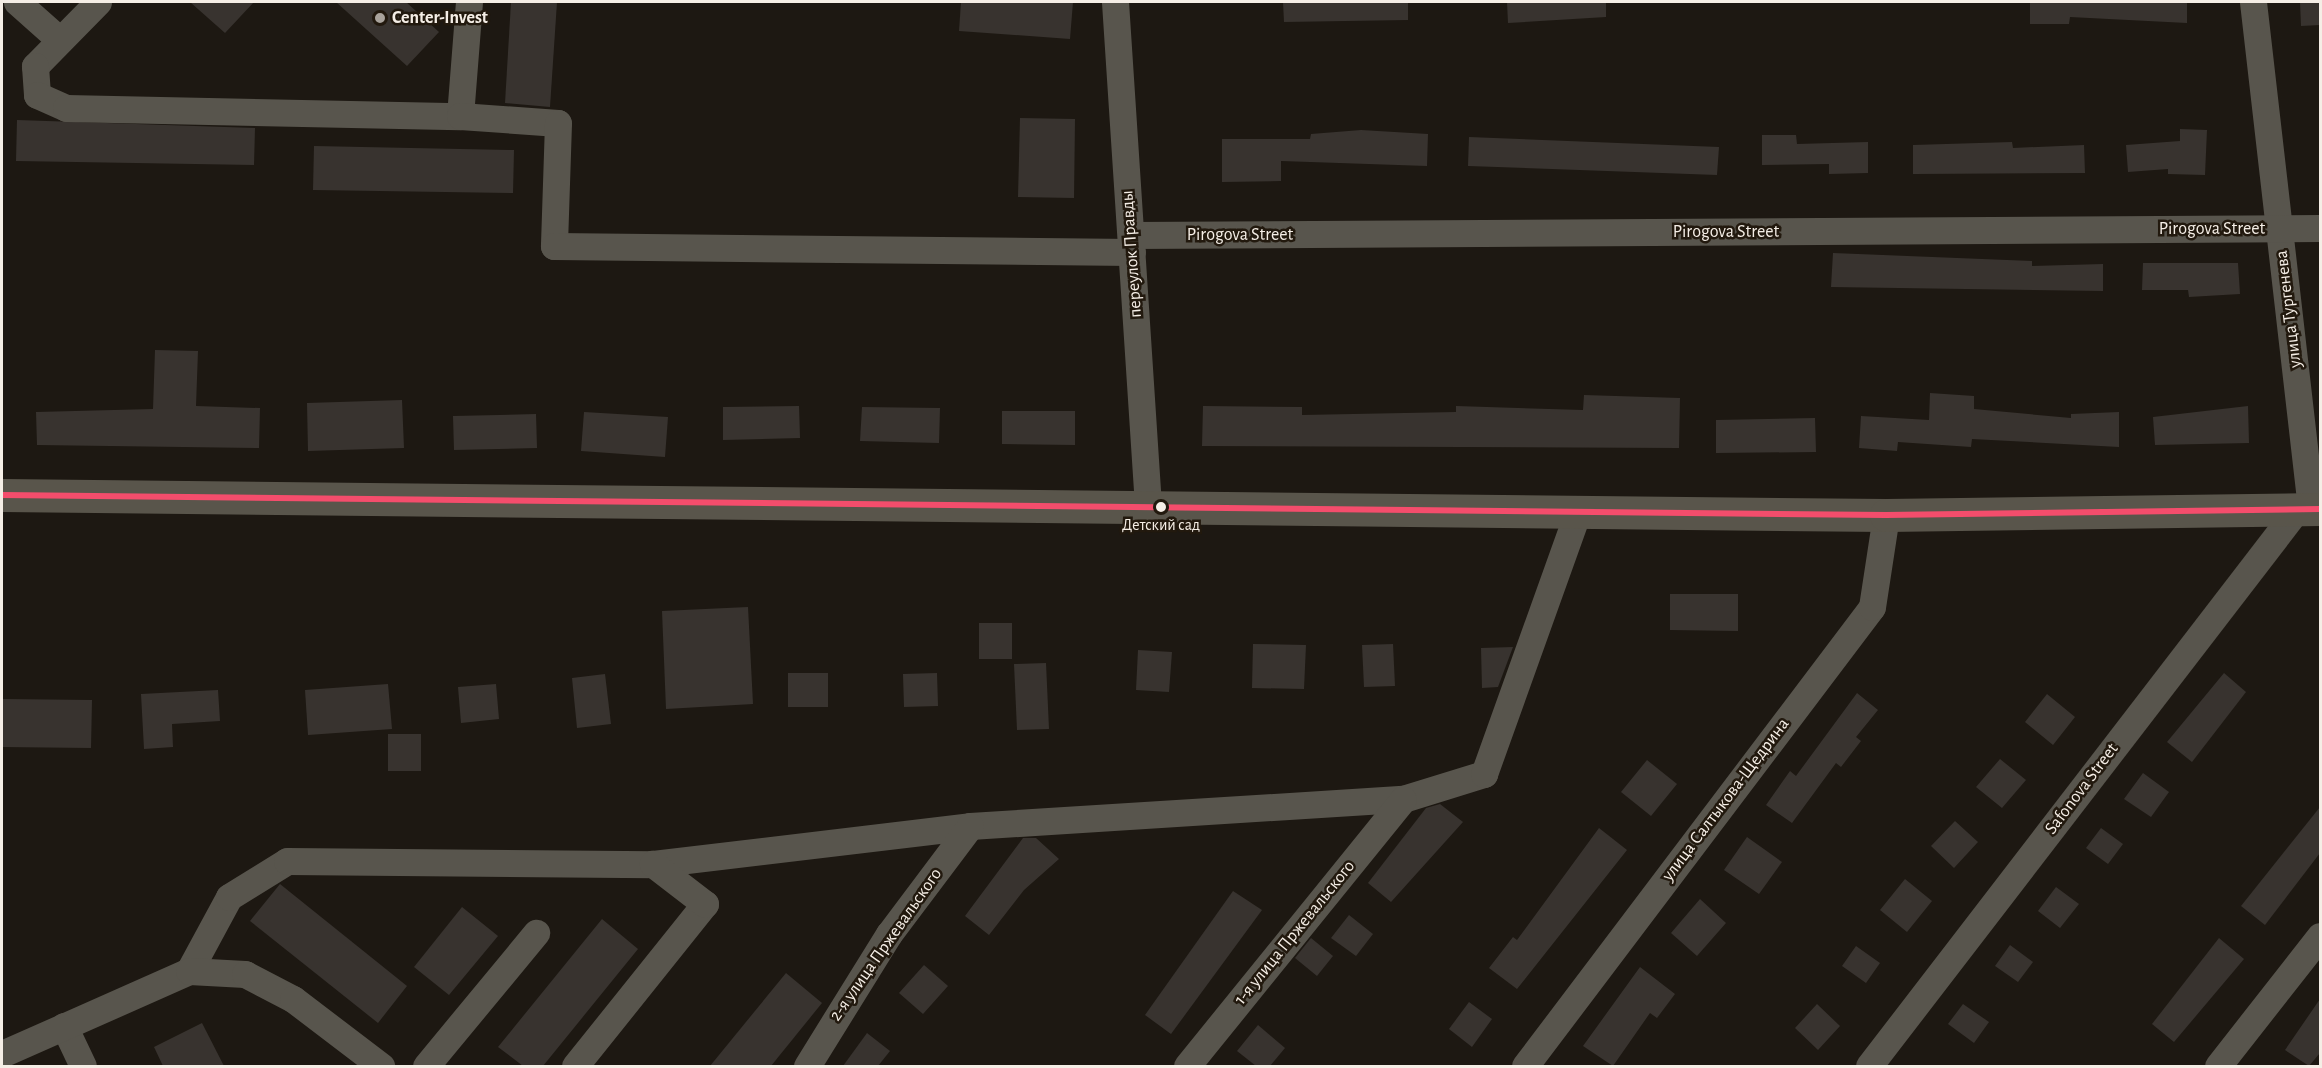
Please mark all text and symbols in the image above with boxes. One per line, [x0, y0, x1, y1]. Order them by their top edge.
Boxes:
place label: Center-Invest [392, 7, 488, 29]
marker: Center-Invest [373, 11, 387, 25]
street label: переулок Правды [1117, 189, 1147, 319]
street label: Pirogova Street [2159, 218, 2265, 240]
street label: Pirogova Street [1673, 221, 1779, 243]
street label: Pirogova Street [1187, 224, 1293, 246]
street label: улица Тургенева [2271, 249, 2307, 369]
marker: Детский сад [1155, 501, 1167, 513]
place label: Детский сад [1122, 515, 1200, 535]
street label: улица Салтыкова-Щедрина [1658, 714, 1794, 886]
street label: Safonova Street [2041, 739, 2123, 839]
street label: 1-я улица Пржевальского [1230, 856, 1360, 1010]
street label: 2-я улица Пржевальского [825, 864, 947, 1026]

